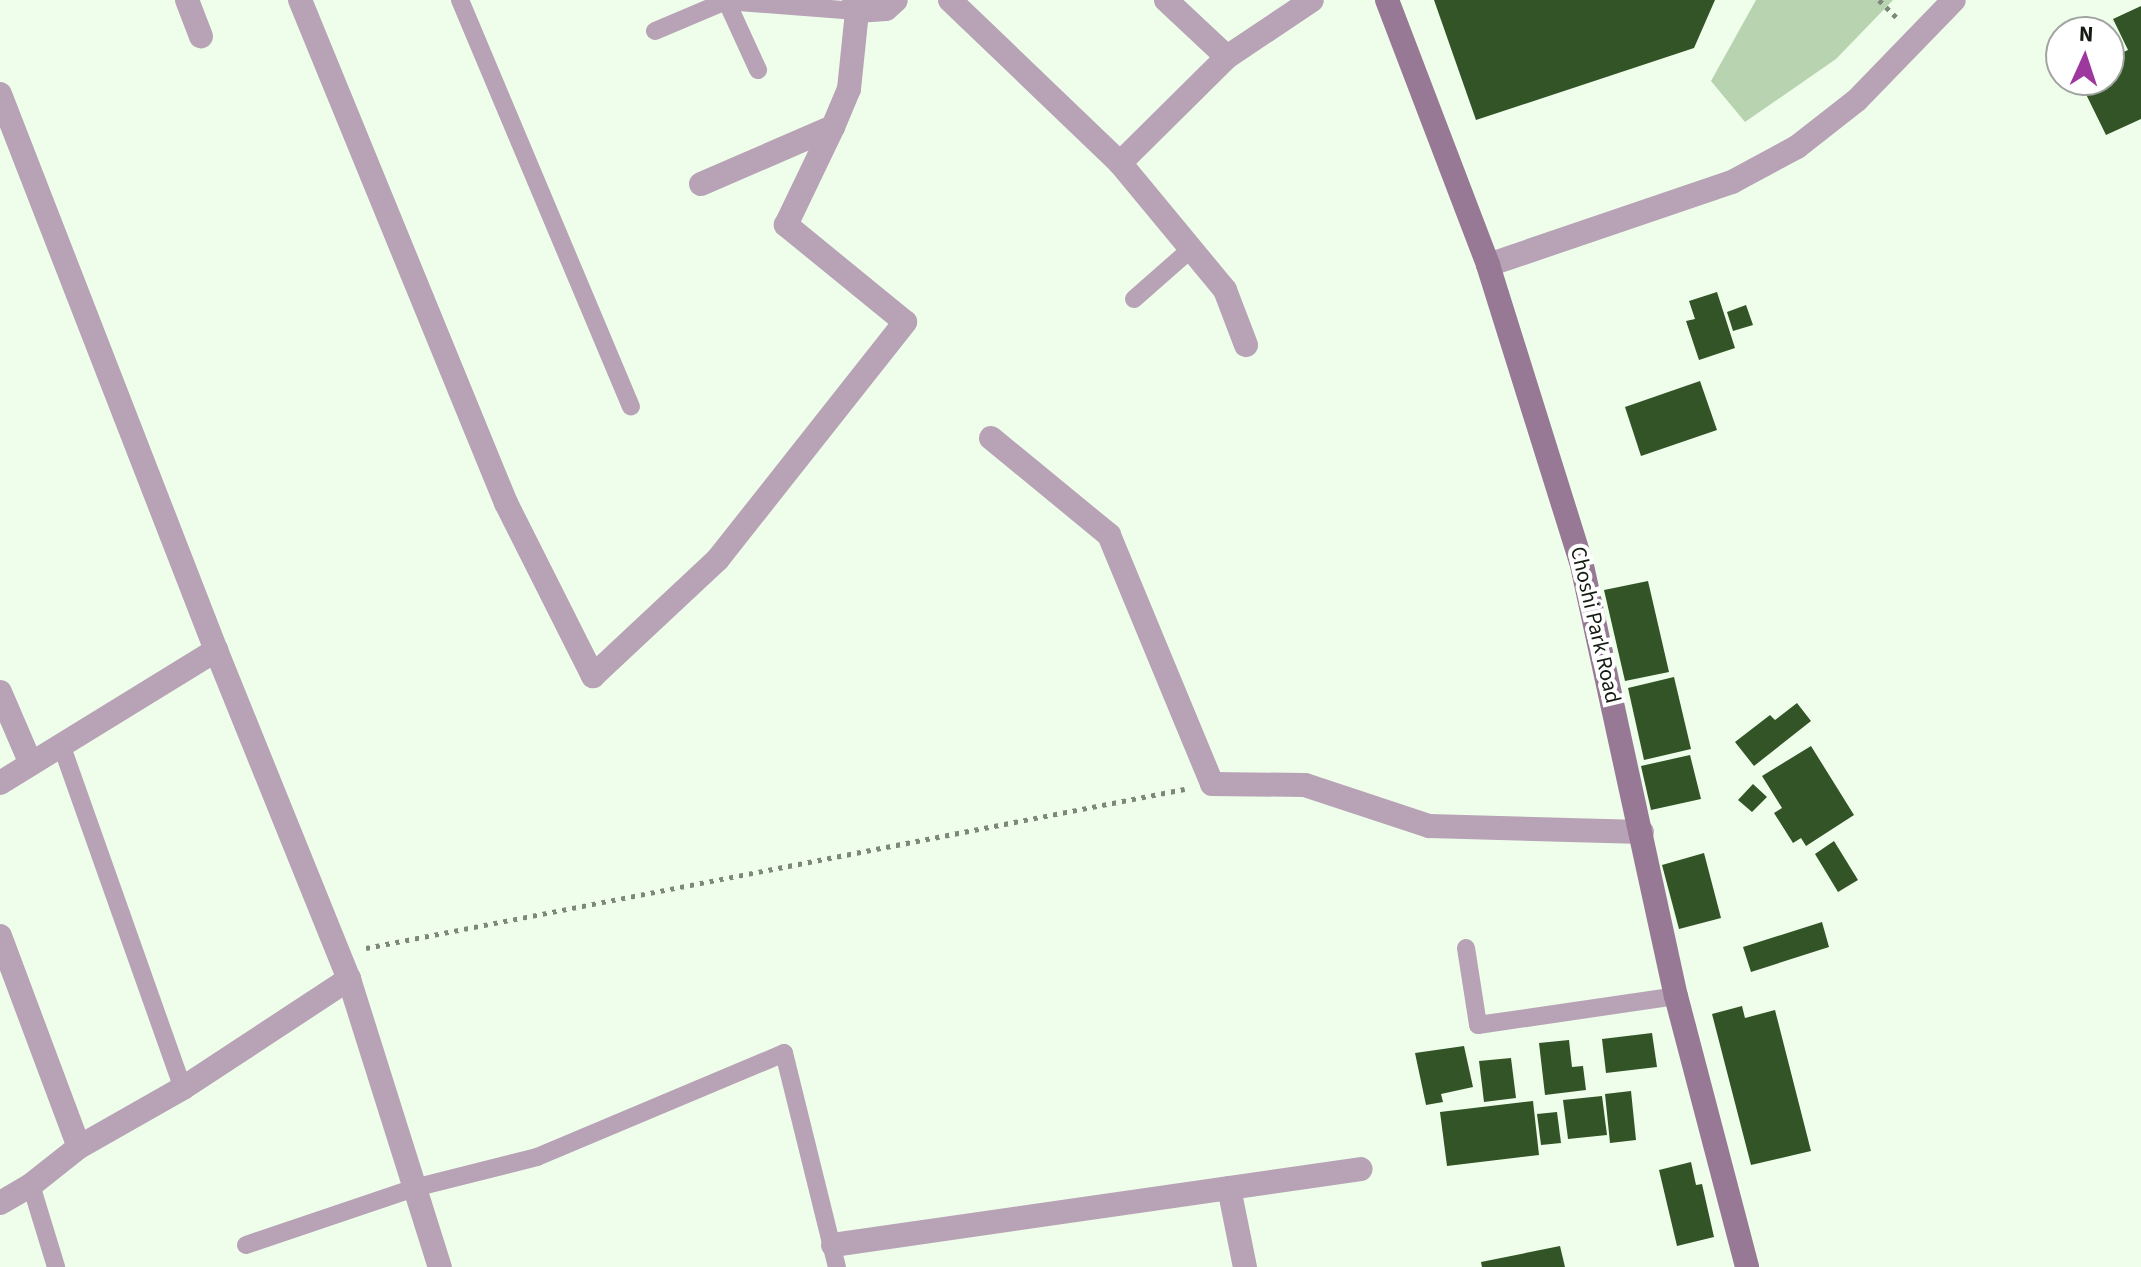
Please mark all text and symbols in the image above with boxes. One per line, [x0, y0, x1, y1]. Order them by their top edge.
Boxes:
north arrow [2045, 16, 2125, 96]
text: N [2078, 18, 2094, 50]
street label: Choshi Park Road [1564, 544, 1626, 706]

